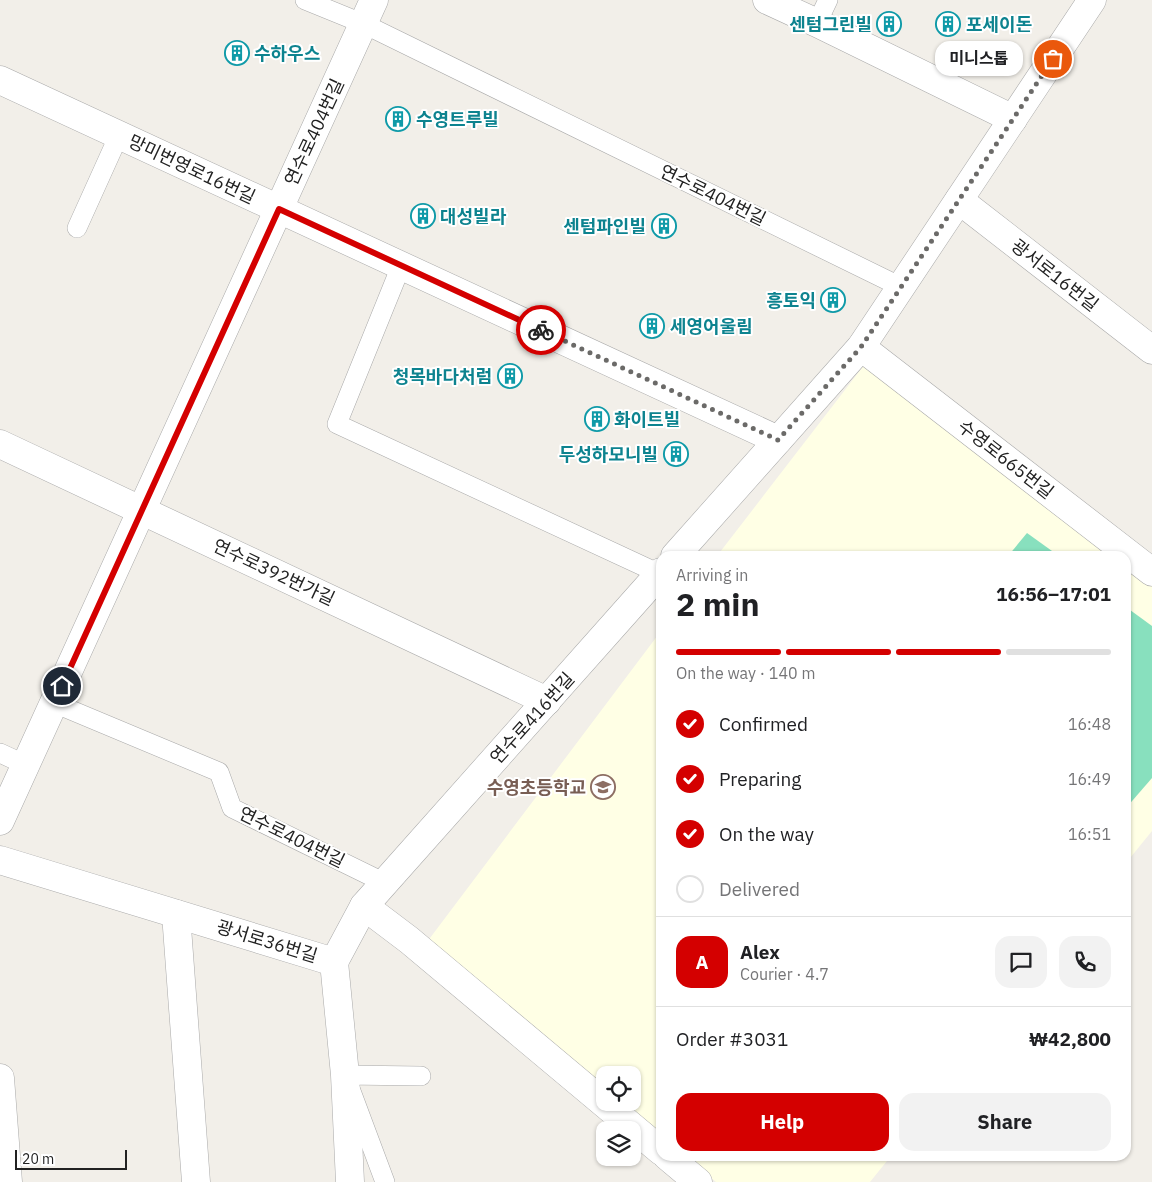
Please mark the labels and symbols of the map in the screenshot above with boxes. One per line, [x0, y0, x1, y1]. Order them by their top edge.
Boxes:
building icon: 센텀그린빌 [876, 11, 902, 37]
building icon: 포세이돈 [935, 11, 961, 37]
place label: 센텀그린빌 [789, 13, 872, 36]
place label: 포세이돈 [966, 13, 1032, 36]
pin [1032, 38, 1074, 80]
building icon: 수하우스 [224, 40, 250, 66]
place label: 수하우스 [254, 42, 320, 65]
callout: 미니스톱 [936, 42, 1023, 76]
street label: 연수로404번길 [279, 75, 349, 189]
building icon: 수영트루빌 [385, 106, 411, 132]
place label: 수영트루빌 [416, 108, 499, 131]
street label: 망미번영로16번길 [125, 130, 259, 208]
street label: 연수로404번길 [656, 159, 770, 231]
building icon: 대성빌라 [410, 203, 436, 229]
place label: 대성빌라 [440, 205, 507, 228]
building icon: 센텀파인빌 [651, 213, 677, 239]
place label: 센텀파인빌 [563, 215, 646, 238]
street label: 광서로16번길 [1007, 234, 1103, 316]
building icon: 흥토익 [820, 287, 846, 313]
place label: 흥토익 [766, 289, 816, 312]
courier [516, 305, 566, 355]
building icon: 세영어울림 [639, 313, 665, 339]
place label: 세영어울림 [670, 315, 753, 338]
building icon: 청목바다처럼 [497, 363, 523, 389]
place label: 청목바다처럼 [393, 365, 492, 388]
building icon: 화이트빌 [584, 406, 610, 432]
place label: 화이트빌 [614, 408, 680, 431]
street label: 수영로665번길 [954, 414, 1058, 504]
building icon: 두성하모니빌 [663, 441, 689, 467]
place label: 두성하모니빌 [559, 443, 658, 466]
street label: 연수로392번가길 [209, 534, 339, 610]
pin [41, 665, 83, 707]
street label: 연수로416번길 [485, 667, 579, 769]
school or university icon: 수영초등학교 [590, 774, 616, 800]
place label: 수영초등학교 [487, 776, 586, 799]
street label: 연수로404번길 [235, 801, 349, 873]
street label: 광서로36번길 [214, 915, 320, 967]
scale bar [15, 1147, 128, 1170]

